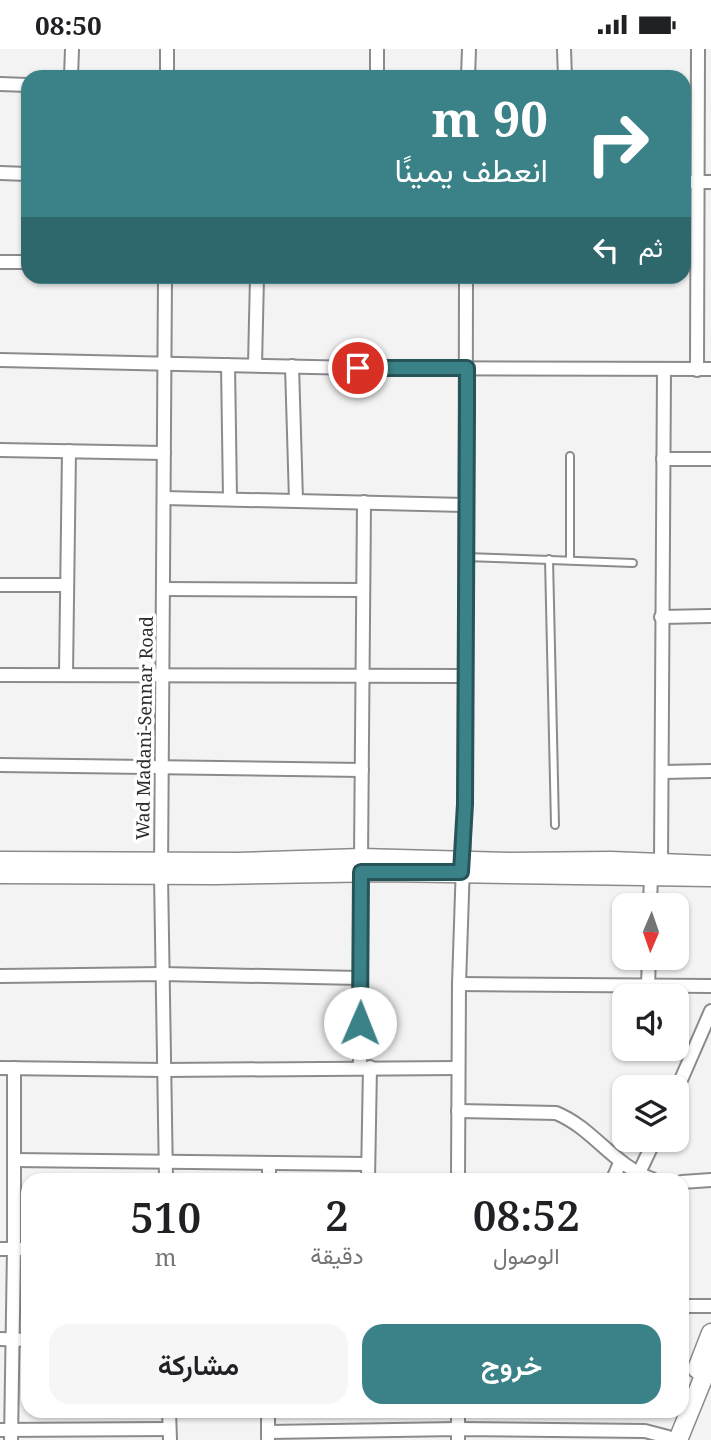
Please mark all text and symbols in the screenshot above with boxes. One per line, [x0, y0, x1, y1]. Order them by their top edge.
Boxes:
text: 08:50 [35, 7, 102, 43]
text: 90 m [432, 85, 548, 151]
icon: right [572, 98, 663, 189]
text: انعطف يمينًا [394, 148, 548, 191]
text: ثم [639, 229, 663, 265]
icon: left [587, 231, 625, 269]
pin [328, 338, 388, 398]
icon: arrive [339, 349, 377, 387]
street label: Wad Madani-Sennar Road [130, 616, 158, 840]
north arrow [612, 893, 690, 969]
map controls [612, 893, 689, 1152]
button: sound [612, 984, 689, 1061]
position arrow [323, 986, 397, 1060]
button: layers [612, 1075, 689, 1152]
text: 2 [325, 1186, 349, 1243]
text: 08:52 [473, 1186, 580, 1243]
text: 510 [130, 1188, 201, 1245]
text: دقيقة [310, 1239, 364, 1271]
text: الوصول [493, 1239, 559, 1271]
text: m [155, 1241, 177, 1273]
button: مشاركة [49, 1324, 348, 1404]
button: خروج [362, 1324, 661, 1404]

